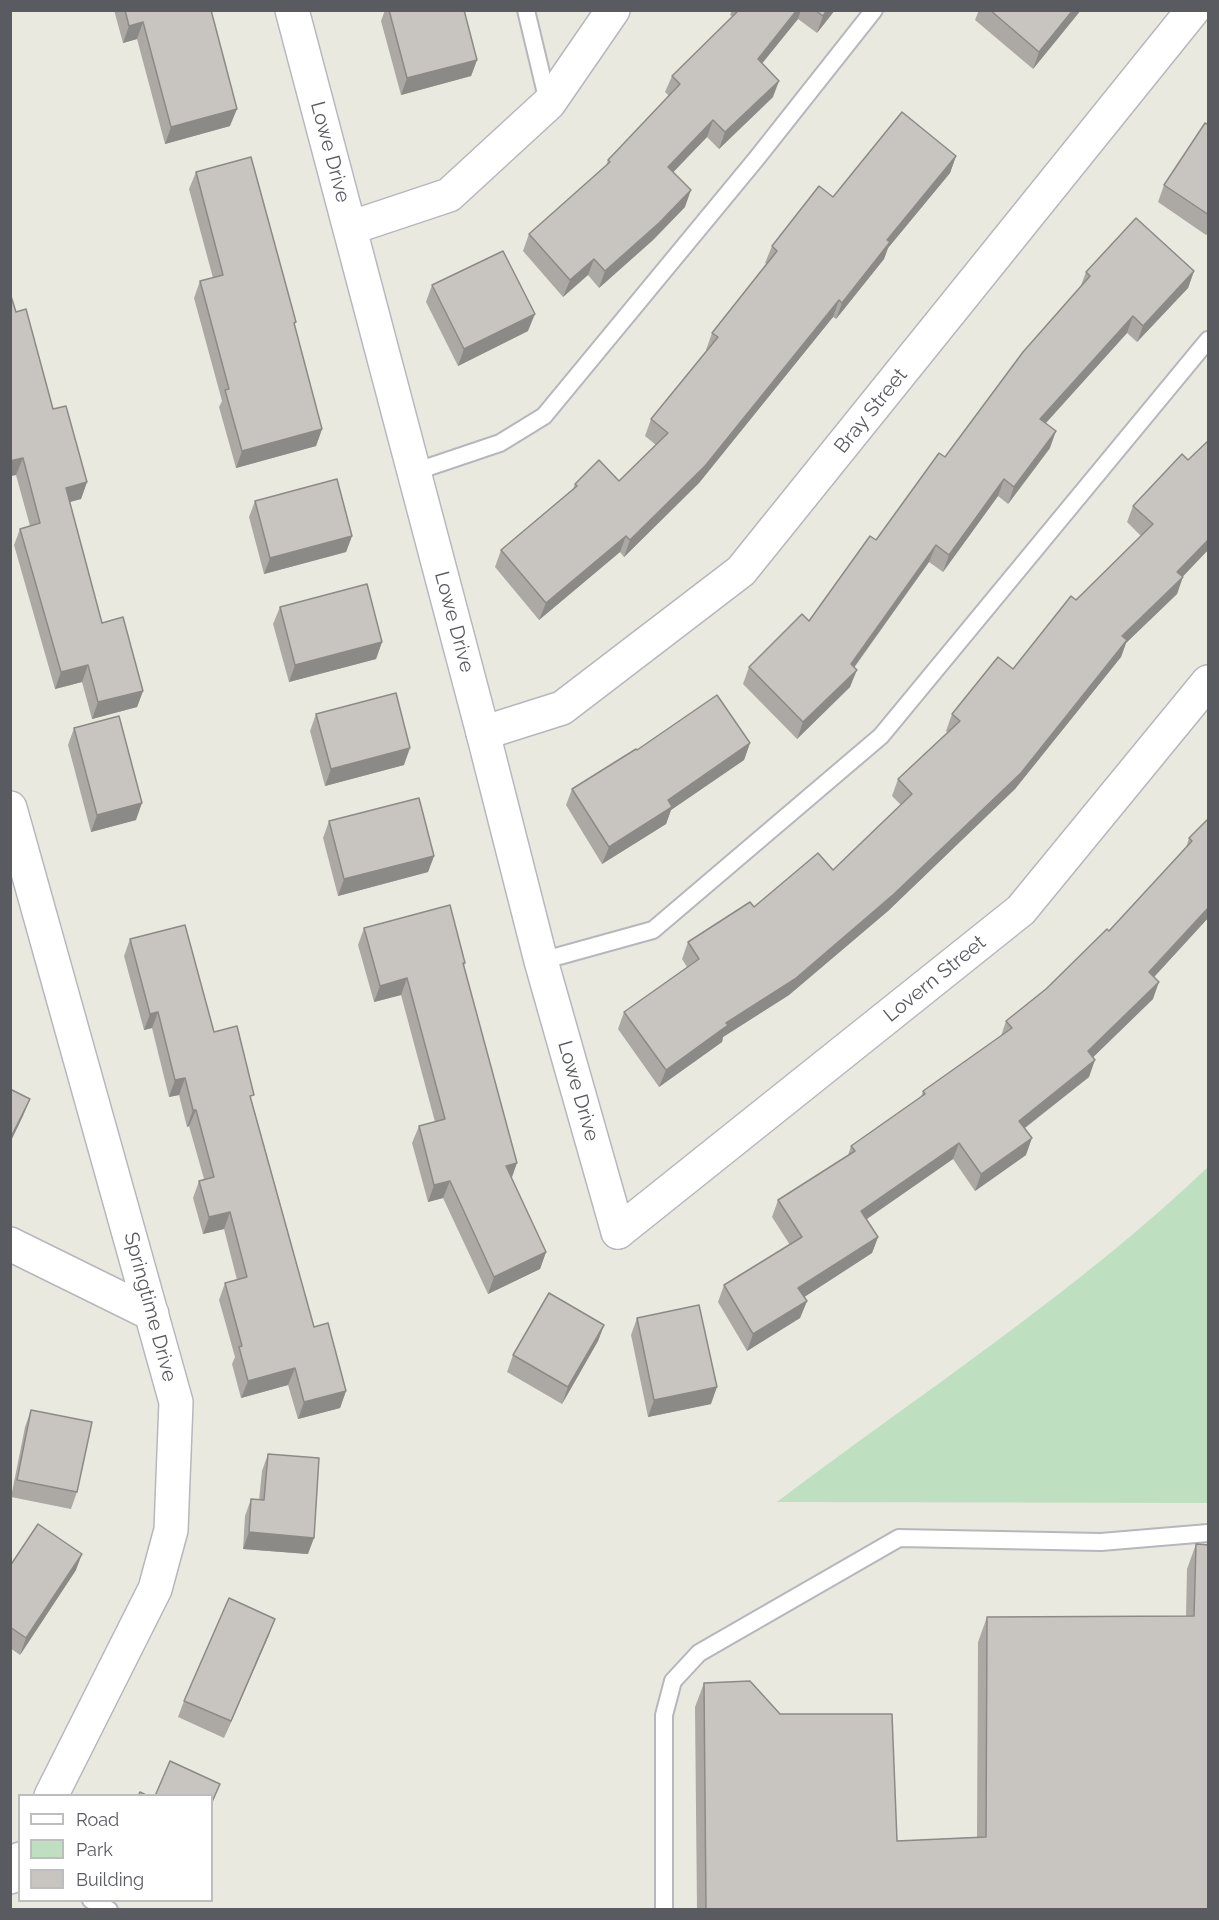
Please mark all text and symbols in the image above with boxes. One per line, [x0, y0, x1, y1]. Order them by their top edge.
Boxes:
street label: Lowe Drive [305, 99, 355, 205]
street label: Bray Street [829, 364, 913, 458]
street label: Lowe Drive [429, 569, 479, 675]
street label: Lovern Street [879, 931, 991, 1027]
street label: Lowe Drive [552, 1038, 604, 1144]
street label: Springtime Drive [118, 1230, 182, 1384]
legend [18, 1794, 213, 1902]
text: Road [76, 1809, 119, 1830]
text: Park [76, 1839, 113, 1860]
text: Building [76, 1869, 144, 1890]

